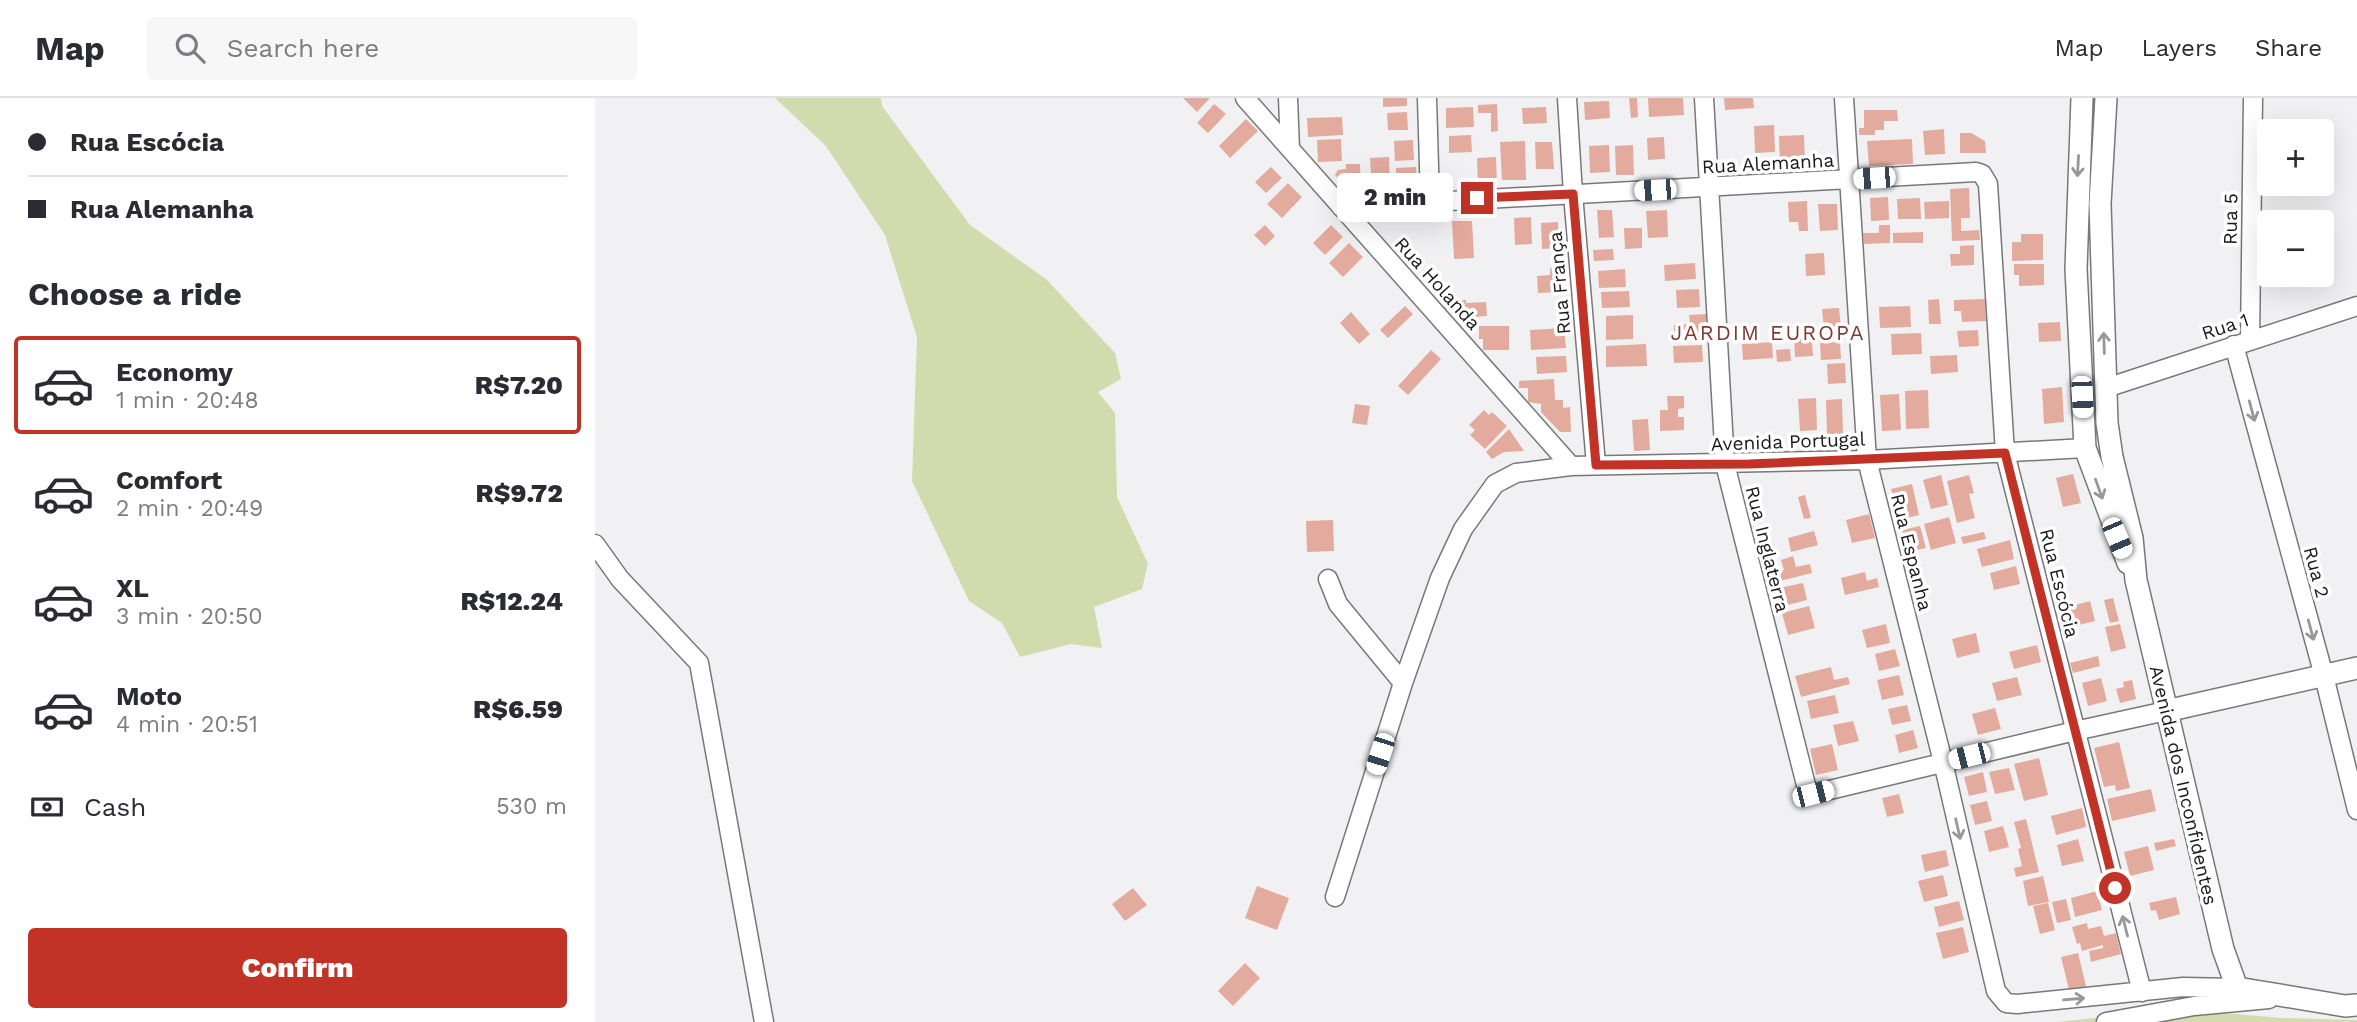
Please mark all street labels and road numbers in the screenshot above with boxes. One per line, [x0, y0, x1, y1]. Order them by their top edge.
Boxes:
street label: Rua Alemanha [1701, 149, 1835, 178]
street label: Rua 5 [2219, 193, 2242, 245]
street label: Rua França [1544, 230, 1575, 335]
street label: Rua Holanda [1390, 232, 1486, 335]
street label: Rua 1 [2199, 308, 2252, 345]
street label: Avenida Portugal [1710, 427, 1866, 456]
street label: Rua Inglaterra [1741, 484, 1794, 615]
street label: Rua Espanha [1886, 491, 1937, 613]
street label: Rua Escócia [2035, 526, 2084, 640]
street label: Rua 2 [2299, 544, 2334, 600]
street label: Avenida dos Inconfidentes [2145, 663, 2222, 907]

